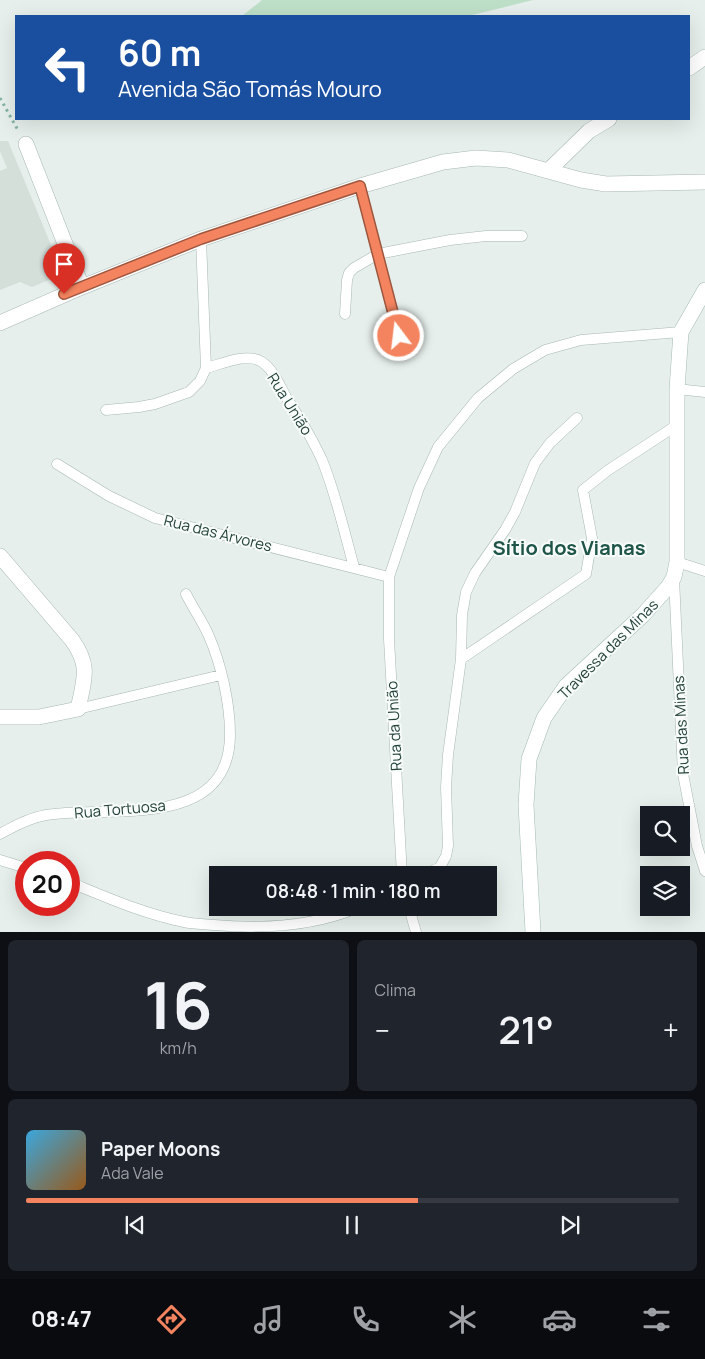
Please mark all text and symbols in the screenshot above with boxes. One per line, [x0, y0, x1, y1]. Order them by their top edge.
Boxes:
text: 60 m [118, 29, 201, 77]
icon: left [35, 35, 100, 100]
text: Avenida São Tomás Mouro [118, 74, 382, 104]
pin [43, 243, 85, 294]
icon: arrive [50, 250, 78, 278]
position arrow [372, 309, 424, 361]
street label: Rua União [263, 369, 317, 439]
street label: Rua das Árvores [162, 509, 274, 557]
district label: Sítio dos Vianas [492, 534, 646, 561]
street label: Travessa das Minas [553, 594, 663, 704]
street label: Rua das Minas [668, 675, 694, 775]
street label: Rua da União [381, 680, 407, 772]
street label: Rua Tortuosa [73, 795, 167, 823]
map controls [640, 806, 690, 916]
button: search [640, 806, 690, 856]
speed limit sign: 20 [15, 851, 80, 916]
button: layers [640, 866, 690, 916]
text: 08:48 · 1 min · 180 m [265, 878, 441, 904]
text: 16 [144, 960, 213, 1049]
text: Clima [375, 979, 416, 1001]
text: 21° [499, 1003, 554, 1055]
text: − [375, 1011, 390, 1049]
text: + [663, 1011, 679, 1049]
text: km/h [160, 1037, 197, 1059]
text: Paper Moons [101, 1136, 220, 1162]
text: Ada Vale [101, 1162, 164, 1184]
icon: previous [121, 1211, 149, 1239]
icon: pause [338, 1211, 366, 1239]
icon: next [556, 1211, 584, 1239]
icon: directions [154, 1302, 189, 1337]
icon: music [251, 1302, 286, 1337]
icon: phone [348, 1302, 383, 1337]
icon: climate [445, 1302, 480, 1337]
icon: car [542, 1302, 577, 1337]
icon: filters [639, 1302, 674, 1337]
text: 08:47 [31, 1304, 92, 1334]

